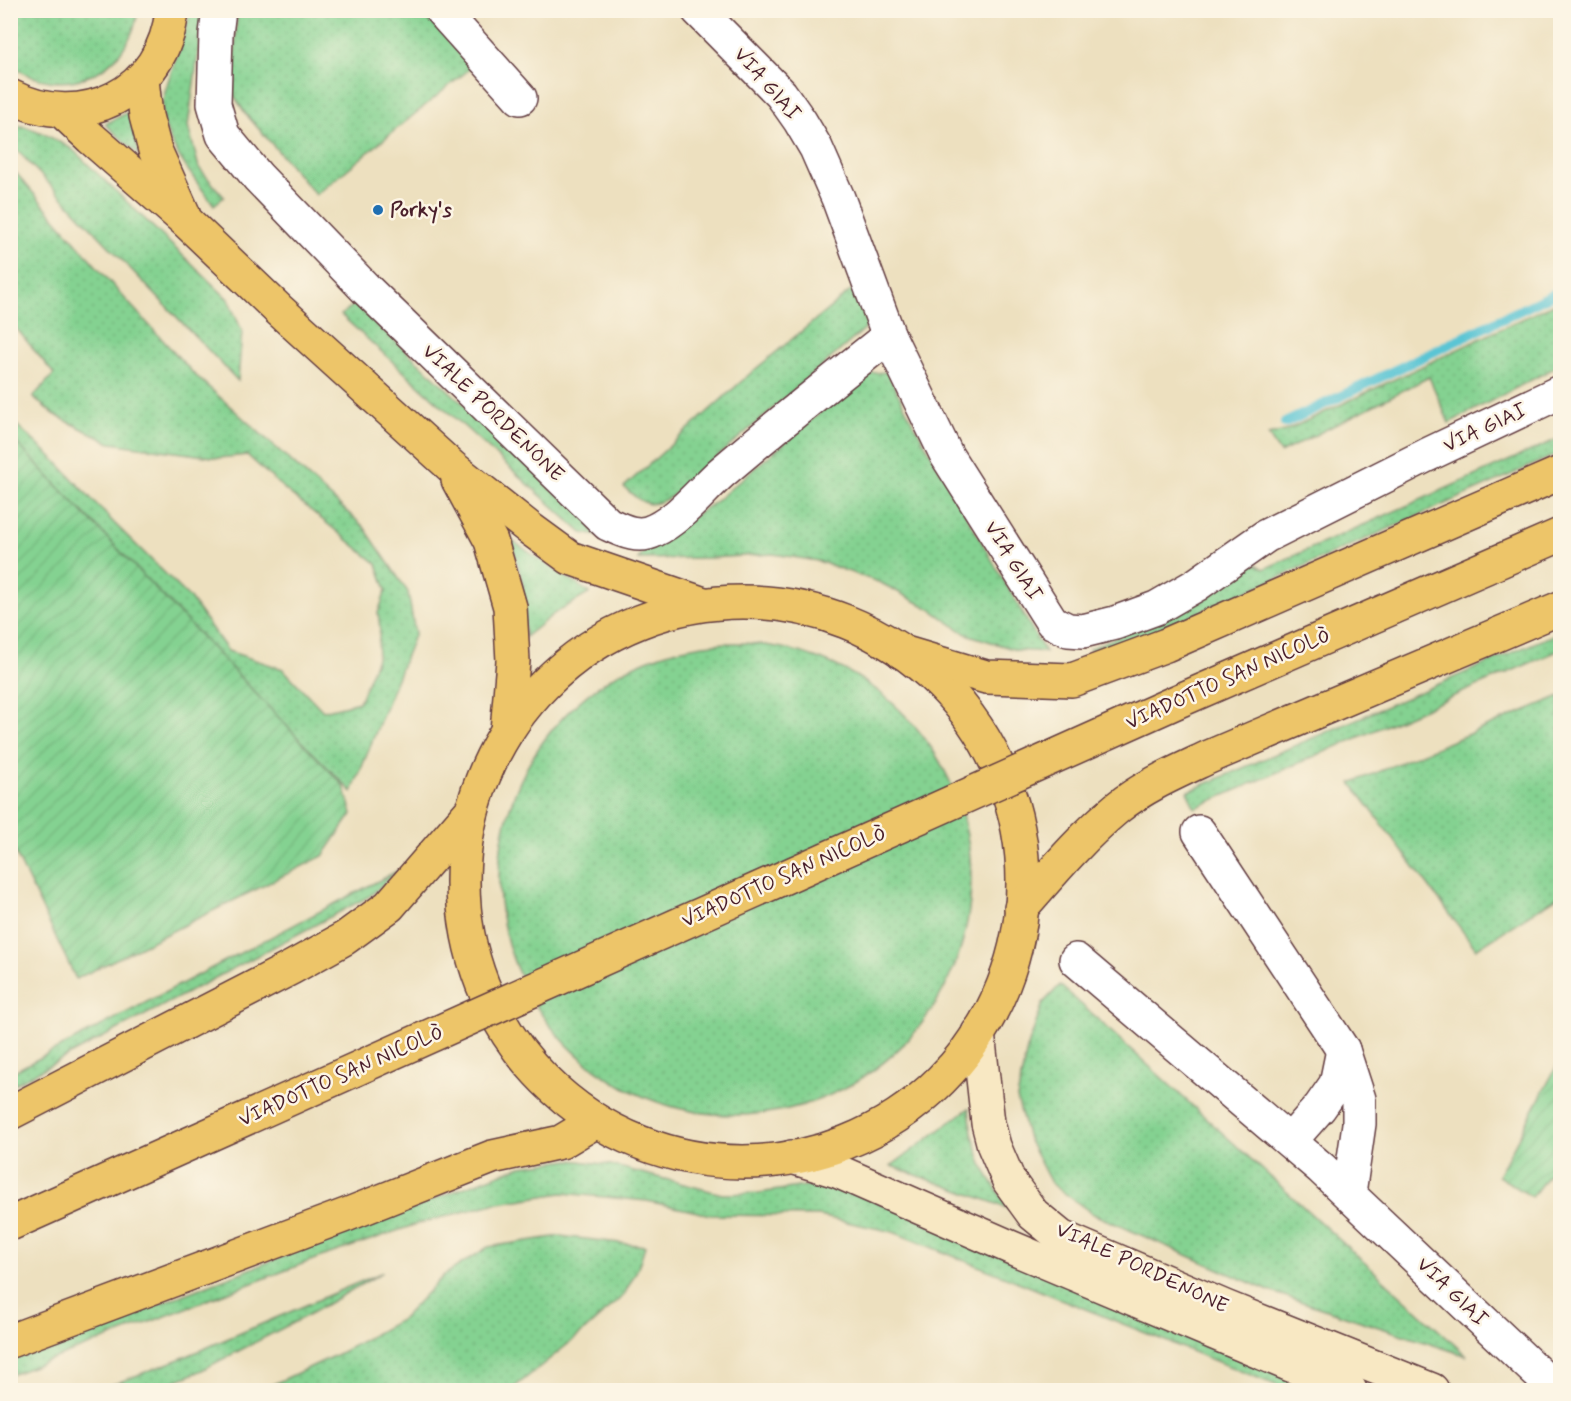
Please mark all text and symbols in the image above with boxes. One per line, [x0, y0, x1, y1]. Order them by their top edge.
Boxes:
street label: VIA GIAI [727, 41, 807, 127]
place label: Porky's [390, 196, 453, 224]
marker: Porky's [371, 203, 385, 217]
street label: VIALE PORDENONE [416, 338, 570, 488]
street label: VIA GIAI [1439, 396, 1531, 460]
street label: VIA GIAI [977, 516, 1049, 606]
street label: VIADOTTO SAN NICOLÒ [1121, 621, 1335, 737]
street label: VIADOTTO SAN NICOLÒ [677, 819, 891, 935]
street label: VIADOTTO SAN NICOLÒ [234, 1018, 448, 1134]
street label: VIALE PORDENONE [1051, 1216, 1233, 1320]
street label: VIA GIAI [1410, 1251, 1494, 1333]

